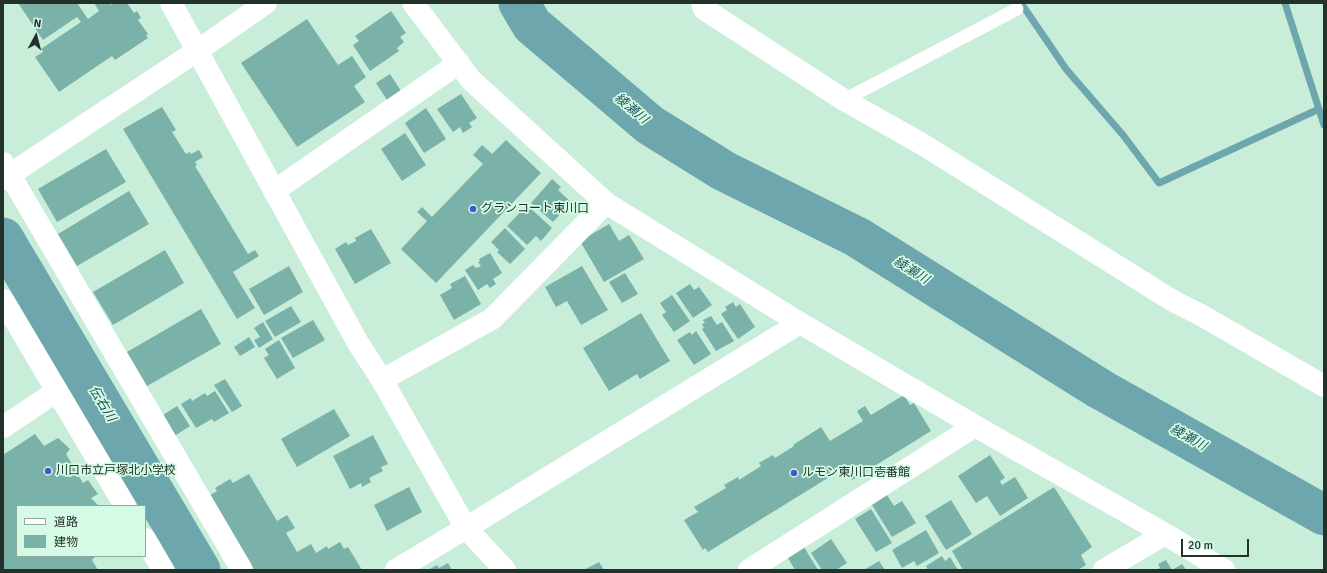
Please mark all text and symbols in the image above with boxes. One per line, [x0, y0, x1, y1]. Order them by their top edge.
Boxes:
north arrow [16, 16, 56, 56]
text: N [33, 17, 42, 31]
water label: 綾瀬川 [611, 90, 651, 128]
place label: グランコート東川口 [481, 202, 589, 216]
marker: グランコート東川口 [468, 204, 478, 214]
water label: 綾瀬川 [890, 254, 932, 288]
water label: 伝右川 [85, 383, 119, 425]
water label: 綾瀬川 [1167, 422, 1209, 454]
place label: 川口市立戸塚北小学校 [56, 464, 176, 478]
marker: 川口市立戸塚北小学校 [43, 466, 53, 476]
place label: ルモン東川口壱番館 [802, 466, 910, 480]
marker: ルモン東川口壱番館 [789, 468, 799, 478]
legend [16, 505, 146, 557]
text: 道路 [54, 515, 78, 530]
scale bar [1183, 531, 1251, 557]
text: 建物 [54, 535, 78, 550]
text: 20 m [1188, 538, 1213, 553]

